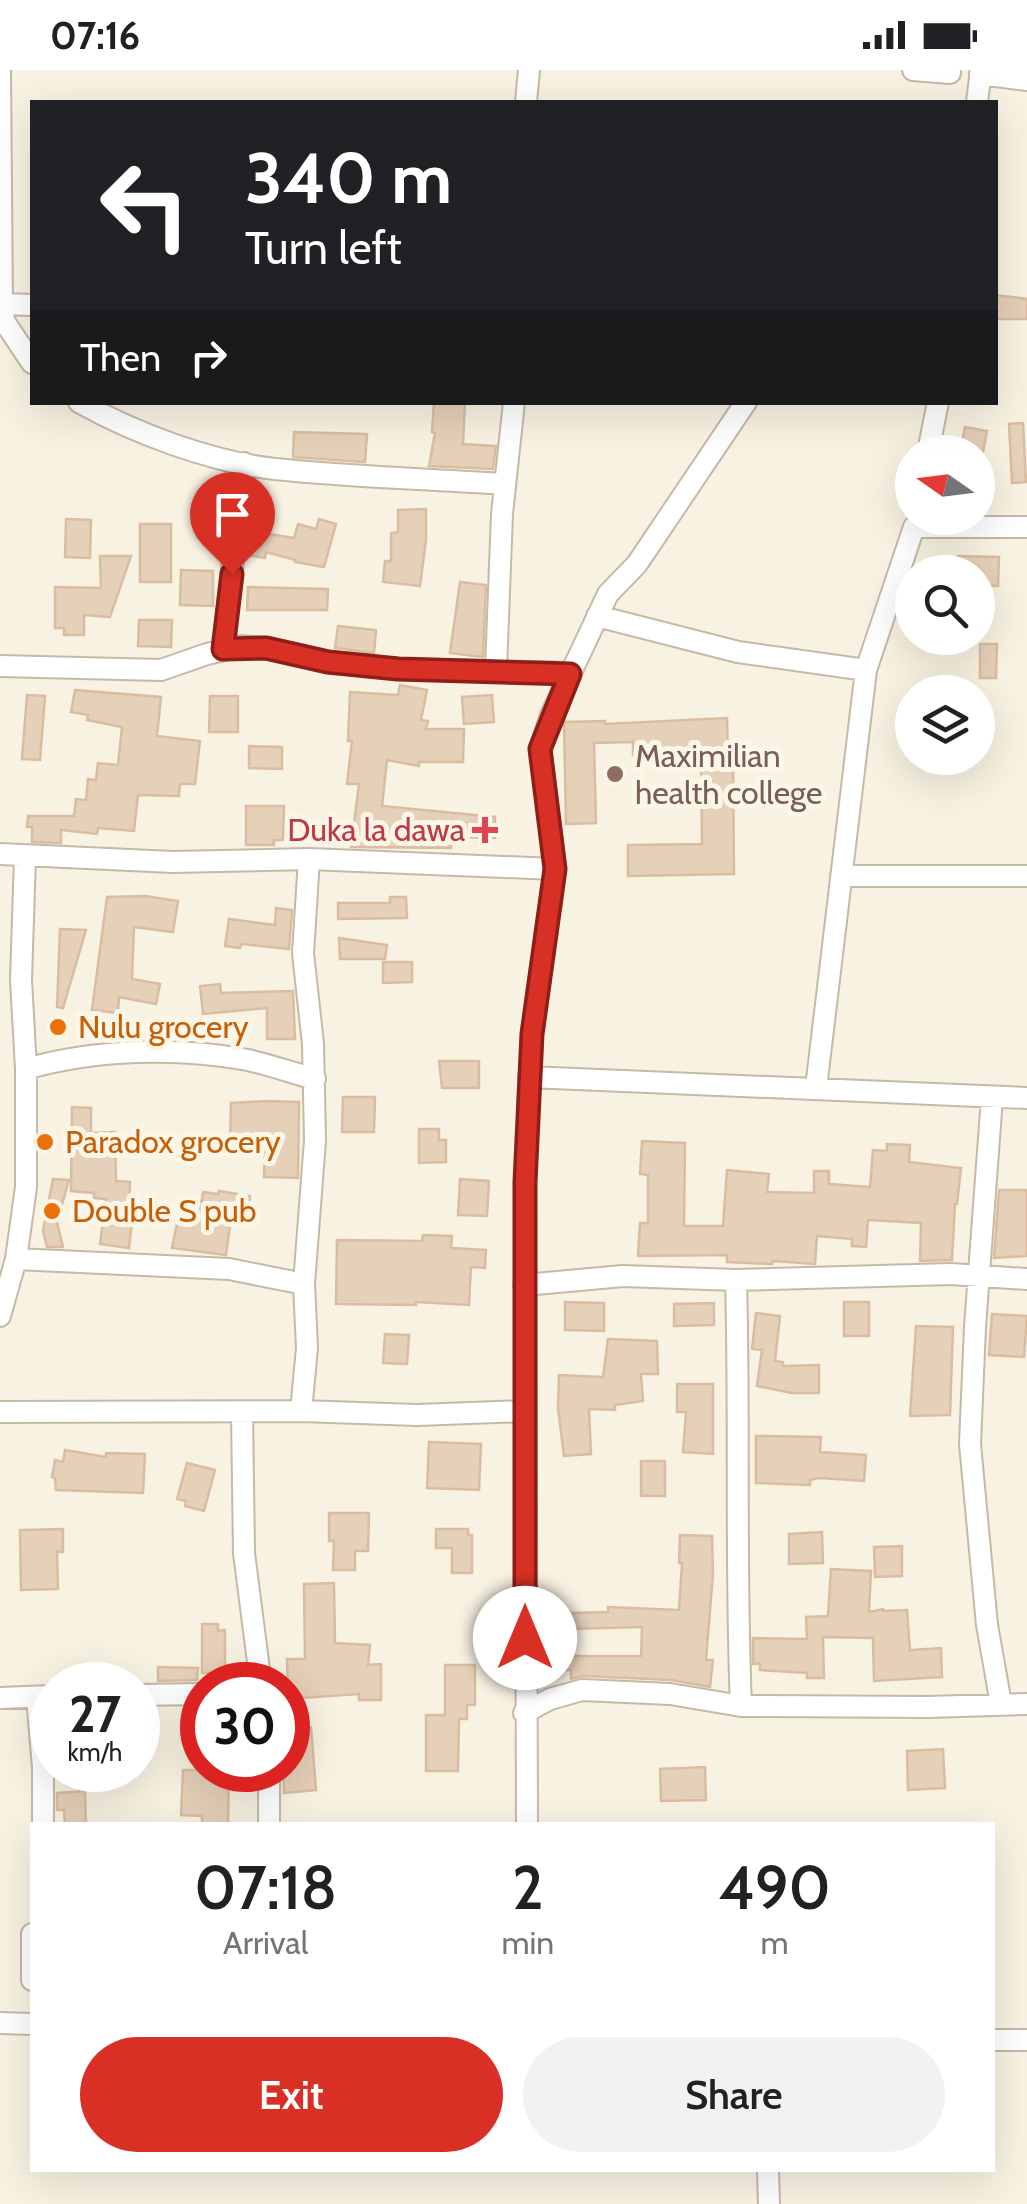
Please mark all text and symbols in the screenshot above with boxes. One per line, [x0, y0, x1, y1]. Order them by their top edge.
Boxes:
text: 07:16 [50, 12, 140, 59]
text: 340 m [245, 135, 452, 221]
icon: left [80, 140, 210, 270]
text: Turn left [245, 221, 402, 275]
icon: right [181, 330, 236, 385]
text: Then [80, 334, 161, 381]
north arrow [895, 435, 995, 535]
map controls [895, 435, 995, 775]
pin [190, 472, 275, 575]
icon: arrive [205, 487, 260, 542]
button: search [895, 555, 995, 655]
button: layers [895, 675, 995, 775]
place label: Maximilian health college [635, 736, 822, 812]
marker: Maximilian health college [604, 763, 626, 785]
place label: Duka la dawa [287, 810, 466, 849]
marker: Duka la dawa [474, 819, 496, 841]
place label: Nulu grocery [78, 1007, 249, 1046]
marker: Nulu grocery [47, 1016, 69, 1038]
place label: Paradox grocery [65, 1122, 281, 1161]
marker: Paradox grocery [34, 1131, 56, 1153]
place label: Double S pub [72, 1191, 256, 1230]
marker: Double S pub [41, 1200, 63, 1222]
position arrow [473, 1586, 577, 1690]
speed limit sign: 30 [180, 1662, 310, 1792]
text: 27 [69, 1684, 121, 1745]
text: km/h [68, 1737, 122, 1767]
text: 07:18 [194, 1851, 337, 1924]
text: 2 [512, 1851, 544, 1924]
text: 490 [718, 1851, 831, 1924]
text: Arrival [223, 1923, 308, 1962]
text: min [501, 1923, 554, 1962]
text: m [761, 1923, 789, 1962]
button: Exit [80, 2037, 503, 2152]
button: Share [523, 2037, 945, 2152]

